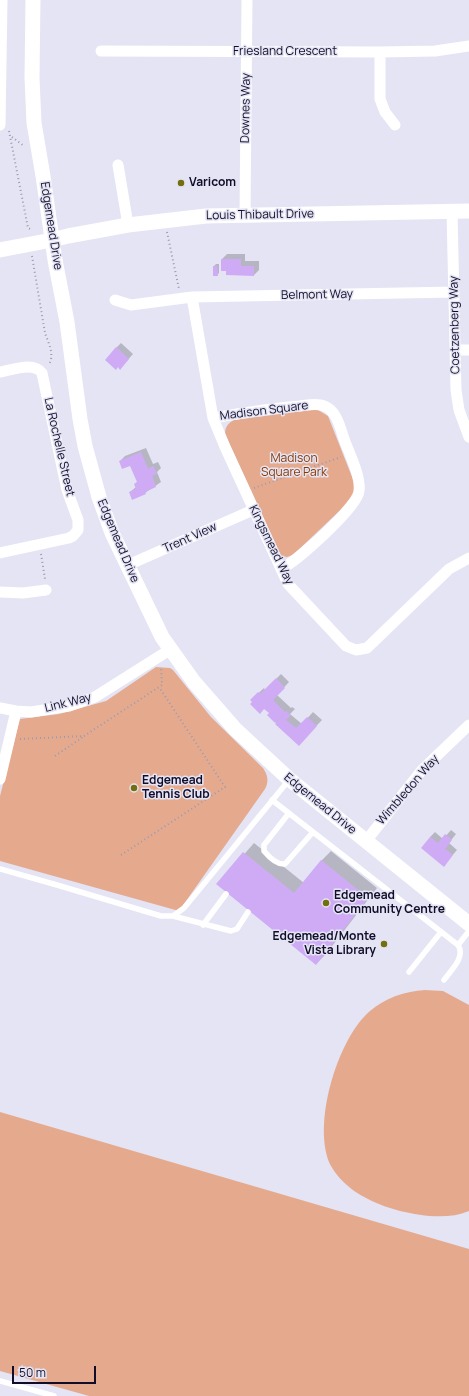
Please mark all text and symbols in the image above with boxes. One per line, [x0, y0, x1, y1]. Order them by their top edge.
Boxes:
street label: Friesland Crescent [233, 45, 337, 59]
street label: Downes Way [238, 73, 254, 143]
place label: Varicom [189, 176, 236, 190]
marker: Varicom [176, 178, 186, 188]
street label: Edgemead Drive [37, 181, 65, 271]
street label: Louis Thibault Drive [206, 207, 314, 223]
street label: Coetzenberg Way [447, 276, 463, 374]
street label: Belmont Way [281, 287, 353, 303]
street label: La Rochelle Street [41, 396, 77, 498]
street label: Madison Square [219, 398, 309, 424]
park label: Madison Square Park [261, 452, 327, 480]
street label: Edgemead Drive [94, 497, 142, 585]
street label: Kingsmead Way [245, 503, 297, 587]
street label: Trent View [161, 520, 219, 556]
street label: Link Way [43, 690, 93, 716]
street label: Wimbledon Way [374, 752, 442, 828]
street label: Edgemead Drive [281, 770, 359, 838]
place label: Edgemead Tennis Club [142, 774, 210, 802]
marker: Edgemead Tennis Club [129, 783, 139, 793]
place label: Edgemead Community Centre [334, 889, 445, 917]
marker: Edgemead Community Centre [321, 898, 331, 908]
place label: Edgemead/Monte Vista Library [273, 930, 376, 958]
marker: Edgemead/Monte Vista Library [379, 939, 389, 949]
scale bar [14, 1358, 98, 1384]
text: 50 m [19, 1364, 46, 1381]

